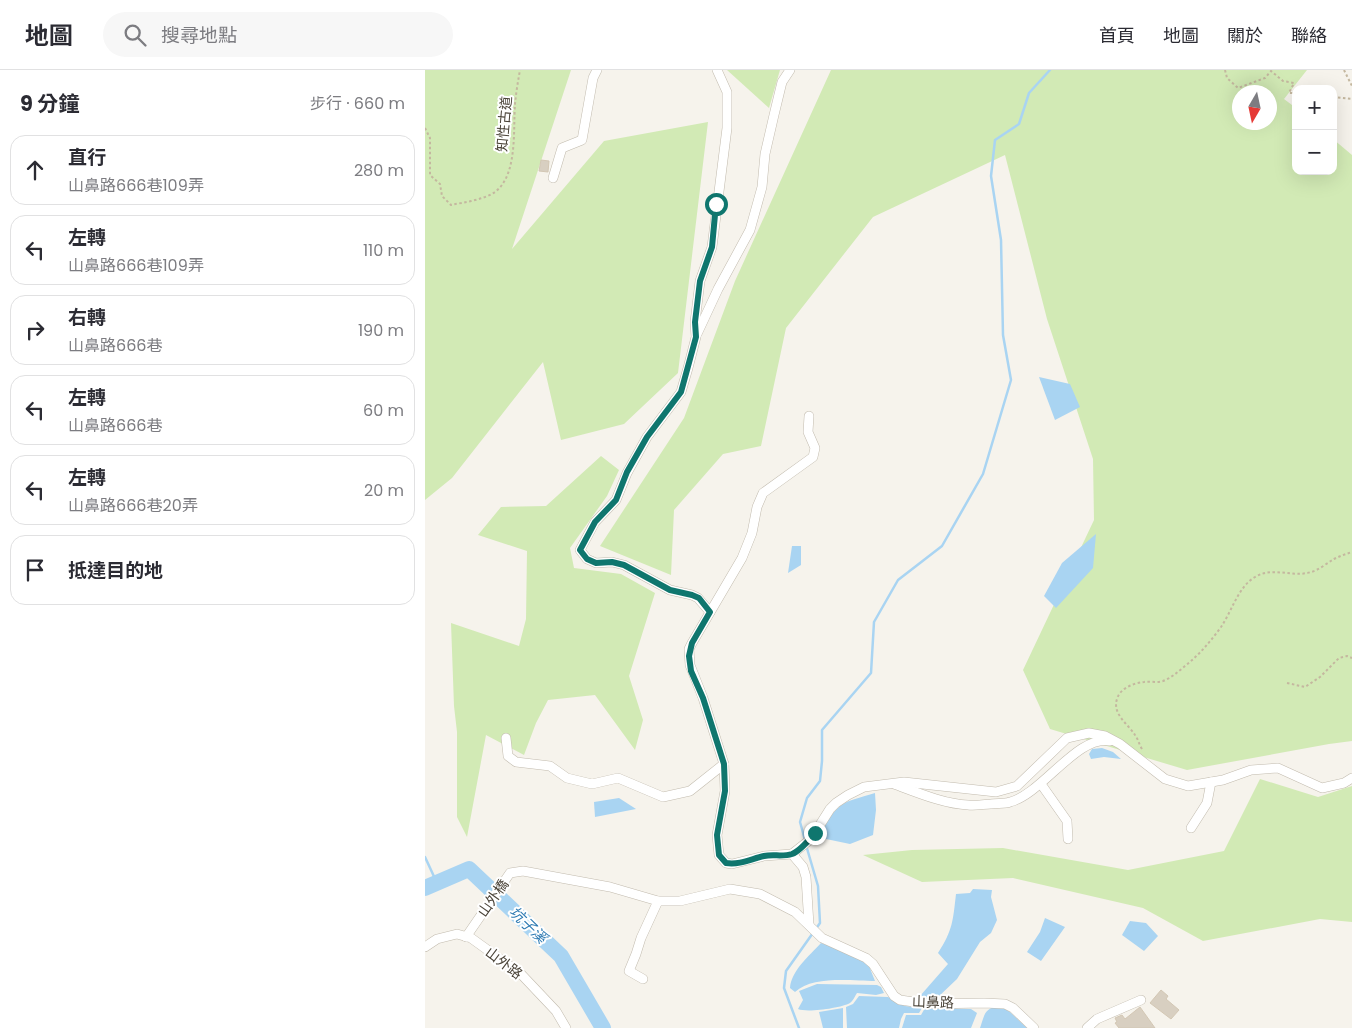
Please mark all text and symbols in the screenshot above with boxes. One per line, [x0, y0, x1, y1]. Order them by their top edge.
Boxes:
search box [103, 12, 453, 57]
text: 地圖 [25, 19, 73, 52]
icon: search [121, 21, 149, 49]
text: 搜尋地點 [161, 22, 237, 49]
text: 首頁 [1099, 23, 1135, 48]
text: 地圖 [1163, 23, 1199, 48]
text: 關於 [1227, 23, 1263, 48]
text: 聯絡 [1291, 23, 1327, 48]
north arrow [1232, 85, 1277, 130]
map controls [1292, 85, 1337, 175]
button: + [1292, 85, 1337, 130]
text: 9 分鐘 [20, 89, 79, 118]
text: 步行 · 660 m [310, 92, 405, 115]
street label: 知性古道 [492, 95, 516, 153]
button: − [1292, 130, 1337, 175]
text: 直行 [68, 144, 106, 171]
icon: ahead [21, 156, 49, 184]
text: 280 m [354, 159, 404, 182]
text: 山鼻路666巷109弄 [68, 174, 204, 197]
route start [705, 193, 728, 216]
text: 左轉 [68, 224, 106, 251]
icon: left [21, 236, 49, 264]
text: 110 m [363, 239, 404, 262]
text: 山鼻路666巷109弄 [68, 254, 204, 277]
text: 右轉 [68, 304, 106, 331]
icon: right [21, 316, 49, 344]
text: 190 m [358, 319, 404, 342]
text: 山鼻路666巷 [68, 334, 162, 357]
text: 左轉 [68, 384, 106, 411]
icon: left [21, 396, 49, 424]
text: 60 m [363, 399, 404, 422]
text: 山鼻路666巷 [68, 414, 162, 437]
text: 左轉 [68, 464, 106, 491]
icon: left [21, 476, 49, 504]
text: 20 m [364, 479, 404, 502]
text: 山鼻路666巷20弄 [68, 494, 198, 517]
icon: arrive [21, 556, 49, 584]
text: 抵達目的地 [68, 557, 163, 584]
route end [804, 822, 827, 845]
street label: 山外橋 [473, 875, 513, 921]
water label: 坑子溪 [505, 901, 553, 949]
street label: 山外路 [481, 942, 527, 984]
street label: 山鼻路 [912, 991, 954, 1013]

